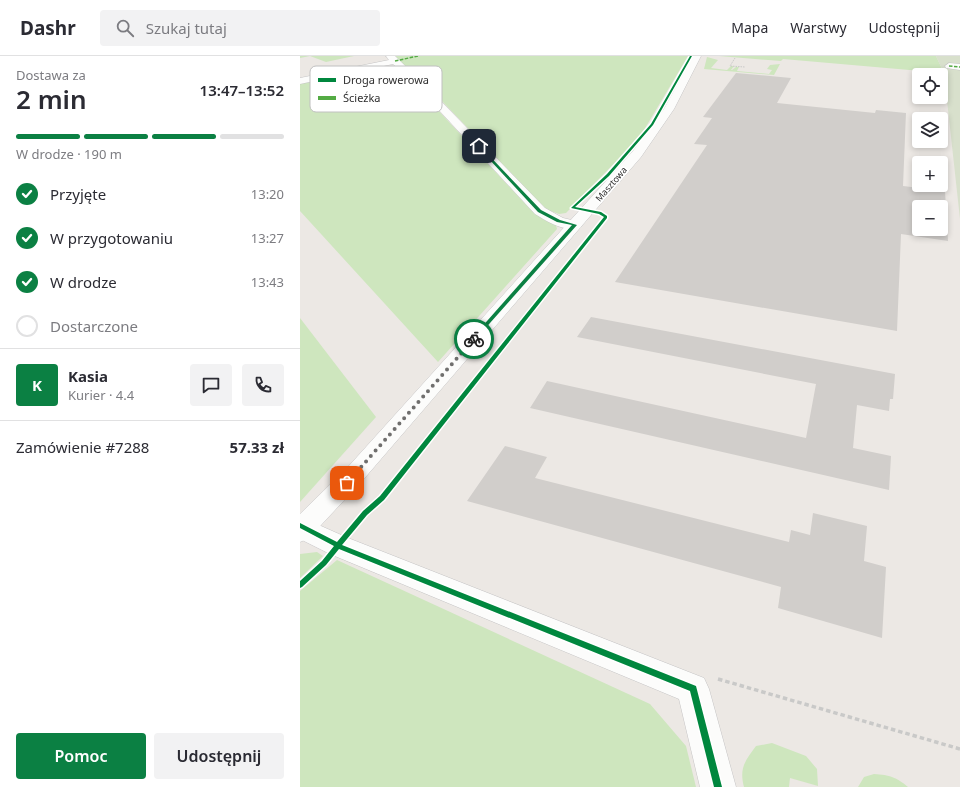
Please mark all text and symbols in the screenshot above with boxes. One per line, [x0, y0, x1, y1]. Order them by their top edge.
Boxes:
search box [100, 10, 380, 46]
text: Dashr [20, 15, 76, 41]
icon: search [114, 17, 136, 39]
text: Szukaj tutaj [146, 18, 227, 38]
text: Mapa [731, 18, 768, 37]
text: Warstwy [790, 18, 847, 37]
text: Udostępnij [869, 18, 940, 37]
text: Dostawa za [16, 66, 86, 84]
legend [310, 66, 442, 112]
map controls [912, 68, 948, 236]
button: locate [912, 68, 948, 104]
text: Droga rowerowa [343, 72, 429, 87]
text: 13:47–13:52 [200, 80, 284, 100]
text: 2 min [16, 81, 87, 117]
text: Ścieżka [343, 90, 380, 105]
button: layers [912, 112, 948, 148]
pin [462, 129, 496, 163]
icon: home [468, 135, 490, 157]
text: W drodze · 190 m [16, 145, 122, 163]
button: + [912, 156, 948, 192]
street label: Masztowa [592, 164, 630, 204]
icon: check [16, 183, 38, 205]
text: Przyjęte [50, 184, 106, 204]
text: 13:20 [251, 185, 284, 203]
button: − [912, 200, 948, 236]
icon: check [16, 227, 38, 249]
text: W przygotowaniu [50, 228, 173, 248]
text: 13:27 [251, 229, 284, 247]
icon: check [16, 271, 38, 293]
text: W drodze [50, 272, 117, 292]
text: 13:43 [251, 273, 284, 291]
text: Dostarczone [50, 316, 138, 336]
courier [454, 319, 494, 359]
icon: bike [463, 328, 485, 350]
button: chat [190, 364, 232, 406]
button: phone [242, 364, 284, 406]
text: Kasia [68, 366, 108, 386]
text: K [32, 375, 42, 395]
text: Kurier · 4.4 [68, 386, 134, 404]
text: Zamówienie #7288 [16, 437, 149, 457]
text: 57.33 zł [230, 437, 284, 457]
pin [330, 466, 364, 500]
icon: bag [336, 472, 358, 494]
button: Pomoc [16, 733, 146, 779]
button: Udostępnij [154, 733, 284, 779]

